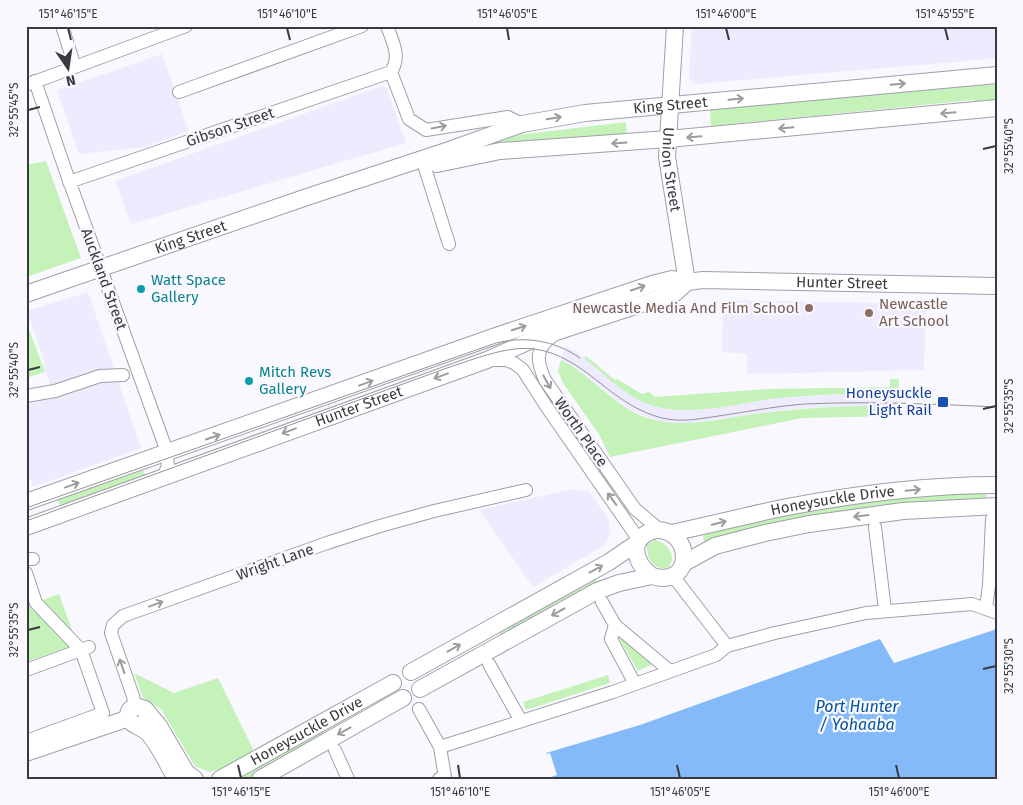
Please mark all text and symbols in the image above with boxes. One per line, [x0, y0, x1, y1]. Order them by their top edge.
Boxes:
text: 151°46'15"E [38, 7, 98, 21]
text: 151°46'10"E [257, 7, 317, 21]
text: 151°46'05"E [477, 7, 537, 21]
text: 151°46'00"E [695, 7, 757, 21]
text: 151°45'55"E [915, 7, 975, 21]
north arrow [42, 42, 92, 92]
text: N [64, 71, 77, 90]
one-way arrow [890, 79, 906, 89]
text: 32°55'45"S [7, 82, 21, 138]
street label: King Street [632, 93, 709, 118]
one-way arrow [728, 94, 744, 104]
street label: Gibson Street [184, 103, 277, 150]
one-way arrow [941, 108, 957, 118]
one-way arrow [545, 113, 561, 123]
text: 32°55'40"S [1002, 117, 1016, 174]
one-way arrow [430, 122, 446, 132]
one-way arrow [779, 123, 795, 133]
street label: Union Street [658, 127, 685, 214]
one-way arrow [686, 132, 702, 142]
one-way arrow [612, 138, 628, 147]
street label: King Street [152, 216, 229, 258]
street label: Auckland Street [77, 226, 131, 333]
place label: Watt Space Gallery [151, 271, 226, 306]
street label: Hunter Street [796, 273, 889, 293]
marker: Watt Space Gallery [135, 283, 147, 295]
one-way arrow [630, 283, 646, 292]
place label: Newcastle Art School [879, 295, 949, 330]
place label: Newcastle Media And Film School [572, 299, 800, 317]
marker: Newcastle Media And Film School [803, 302, 815, 314]
marker: Newcastle Art School [863, 307, 875, 319]
one-way arrow [511, 323, 527, 333]
text: 32°55'40"S [7, 341, 21, 398]
place label: Mitch Revs Gallery [259, 363, 331, 398]
one-way arrow [434, 372, 450, 381]
one-way arrow [542, 374, 552, 389]
marker: Mitch Revs Gallery [243, 375, 255, 387]
one-way arrow [358, 378, 373, 387]
text: 32°55'35"S [1002, 378, 1016, 434]
street label: Hunter Street [313, 382, 406, 430]
place label: Honeysuckle Light Rail [846, 384, 933, 419]
street label: Worth Place [550, 394, 612, 470]
marker: Honeysuckle Light Rail [936, 395, 950, 409]
one-way arrow [281, 427, 297, 436]
one-way arrow [205, 432, 220, 441]
one-way arrow [64, 480, 79, 489]
street label: Honeysuckle Drive [769, 482, 896, 519]
one-way arrow [905, 485, 921, 495]
one-way arrow [607, 492, 617, 506]
one-way arrow [853, 511, 869, 521]
one-way arrow [710, 518, 726, 527]
street label: Wright Lane [234, 540, 316, 584]
one-way arrow [588, 564, 603, 574]
one-way arrow [148, 599, 163, 608]
text: 32°55'35"S [7, 602, 21, 658]
one-way arrow [551, 608, 565, 618]
text: 32°55'30"S [1002, 637, 1016, 694]
one-way arrow [446, 643, 461, 653]
one-way arrow [117, 658, 126, 674]
street label: Honeysuckle Drive [247, 693, 366, 769]
water label: Port Hunter / Yohaaba [816, 697, 899, 734]
one-way arrow [337, 727, 352, 737]
text: 151°46'15"E [211, 785, 271, 799]
text: 151°46'10"E [430, 785, 490, 799]
text: 151°46'05"E [650, 785, 710, 799]
text: 151°46'00"E [868, 785, 930, 799]

